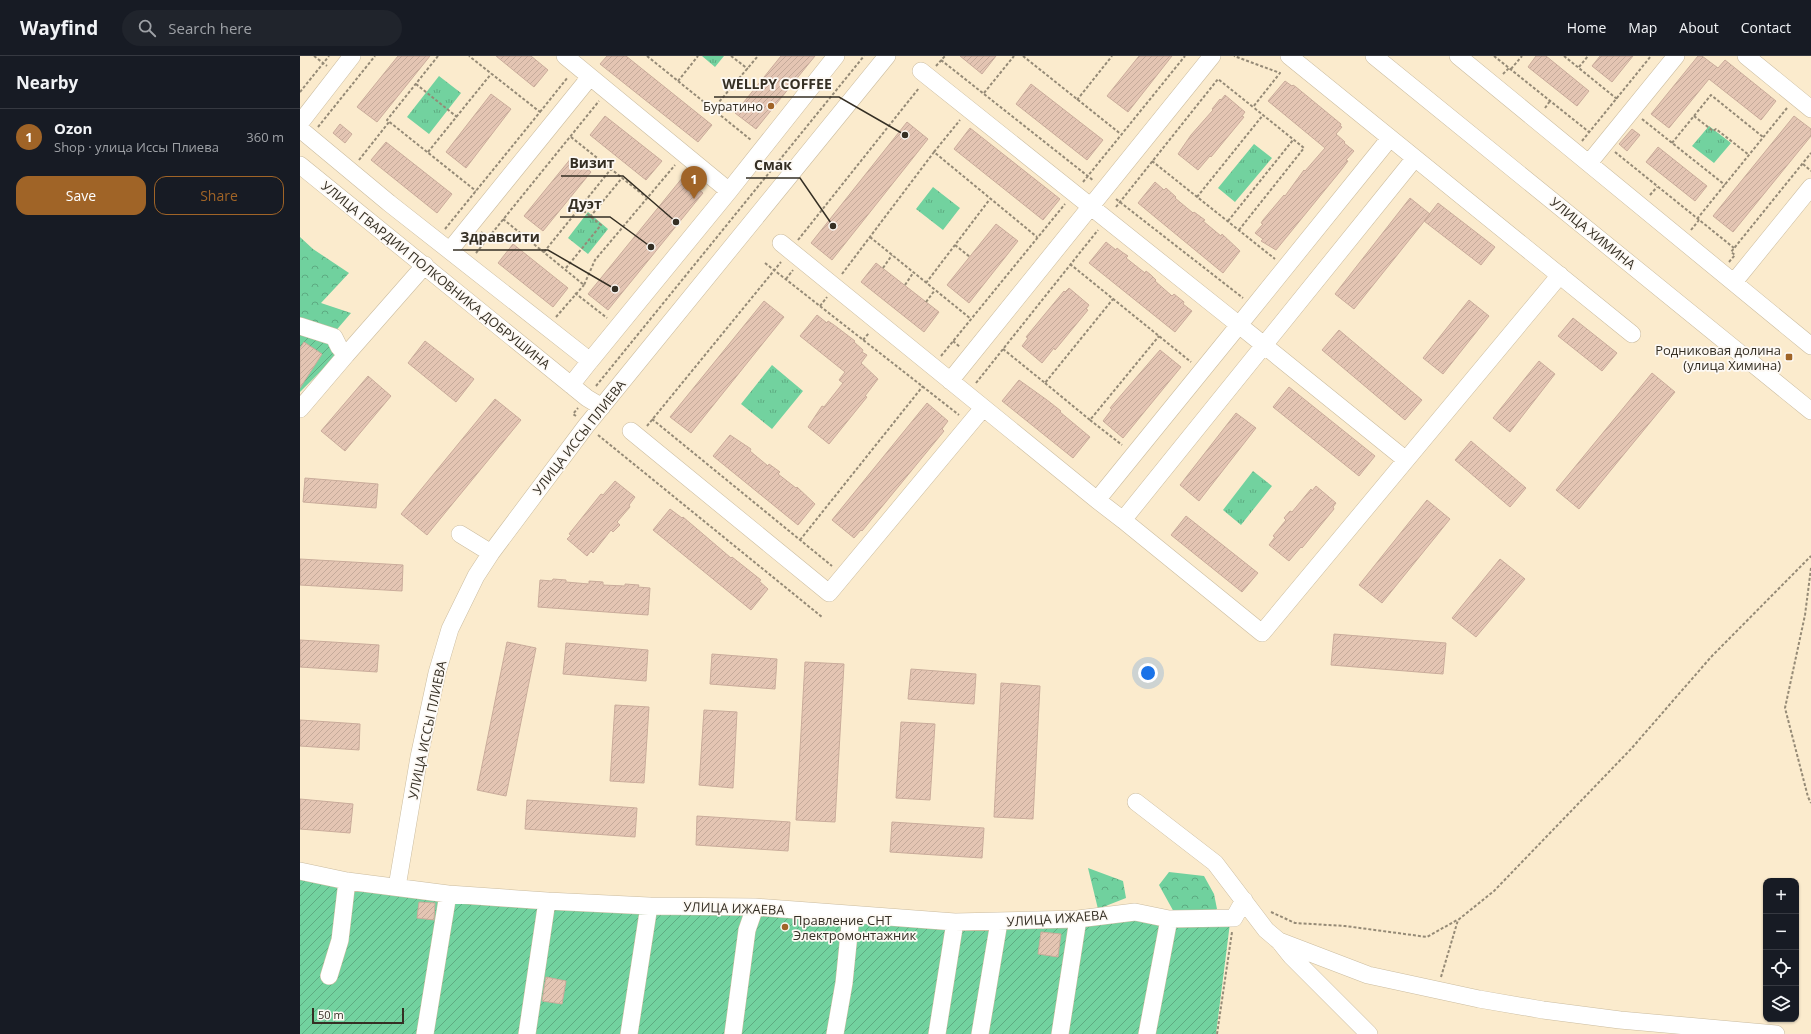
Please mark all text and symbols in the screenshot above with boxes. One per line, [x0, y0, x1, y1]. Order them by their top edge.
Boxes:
search box [122, 10, 402, 46]
text: Wayfind [20, 15, 98, 41]
icon: search [136, 17, 158, 39]
text: Search here [168, 18, 252, 38]
text: Home [1567, 18, 1606, 37]
text: Map [1628, 18, 1657, 37]
text: About [1679, 18, 1719, 37]
text: Contact [1741, 18, 1791, 37]
text: Nearby [16, 71, 78, 94]
callout: WELLPY COFFEE [714, 71, 839, 97]
text: WELLPY COFFEE [722, 74, 832, 93]
place label: Буратино [703, 97, 763, 115]
marker: Буратино [766, 101, 776, 111]
text: Ozon [54, 118, 92, 138]
text: 1 [25, 128, 33, 146]
text: 360 m [246, 128, 284, 146]
text: Shop · улица Иссы Плиева [54, 138, 219, 156]
callout: Визит [561, 150, 623, 176]
callout: Смак [746, 152, 800, 178]
text: Визит [569, 153, 615, 172]
text: Смак [754, 155, 792, 174]
pin: 1 [681, 166, 707, 199]
button: Save [16, 176, 146, 215]
button: Share [154, 176, 284, 215]
street label: УЛИЦА ГВАРДИИ ПОЛКОВНИКА ДОБРУШИНА [318, 177, 555, 374]
callout: Дуэт [560, 191, 610, 217]
street label: УЛИЦА ХИМИНА [1547, 193, 1640, 274]
text: Дуэт [568, 194, 602, 213]
callout: Здравсити [453, 224, 548, 250]
text: Здравсити [460, 227, 540, 246]
place label: Родниковая долина (улица Химина) [1655, 341, 1781, 374]
marker: Родниковая долина (улица Химина) [1784, 352, 1794, 362]
street label: УЛИЦА ИССЫ ПЛИЕВА [528, 375, 630, 498]
street label: УЛИЦА ИССЫ ПЛИЕВА [404, 658, 451, 801]
your location [1138, 663, 1158, 683]
map controls [1763, 878, 1799, 1022]
button: + [1763, 878, 1799, 914]
street label: УЛИЦА ИЖАЕВА [683, 897, 786, 919]
street label: УЛИЦА ИЖАЕВА [1006, 905, 1109, 931]
place label: Правление СНТ Электромонтажник [793, 911, 917, 944]
button: − [1763, 914, 1799, 950]
marker: Правление СНТ Электромонтажник [780, 922, 790, 932]
button: locate [1763, 950, 1799, 986]
button: layers [1763, 986, 1799, 1022]
scale bar [312, 1006, 404, 1025]
text: 50 m [318, 1007, 344, 1022]

